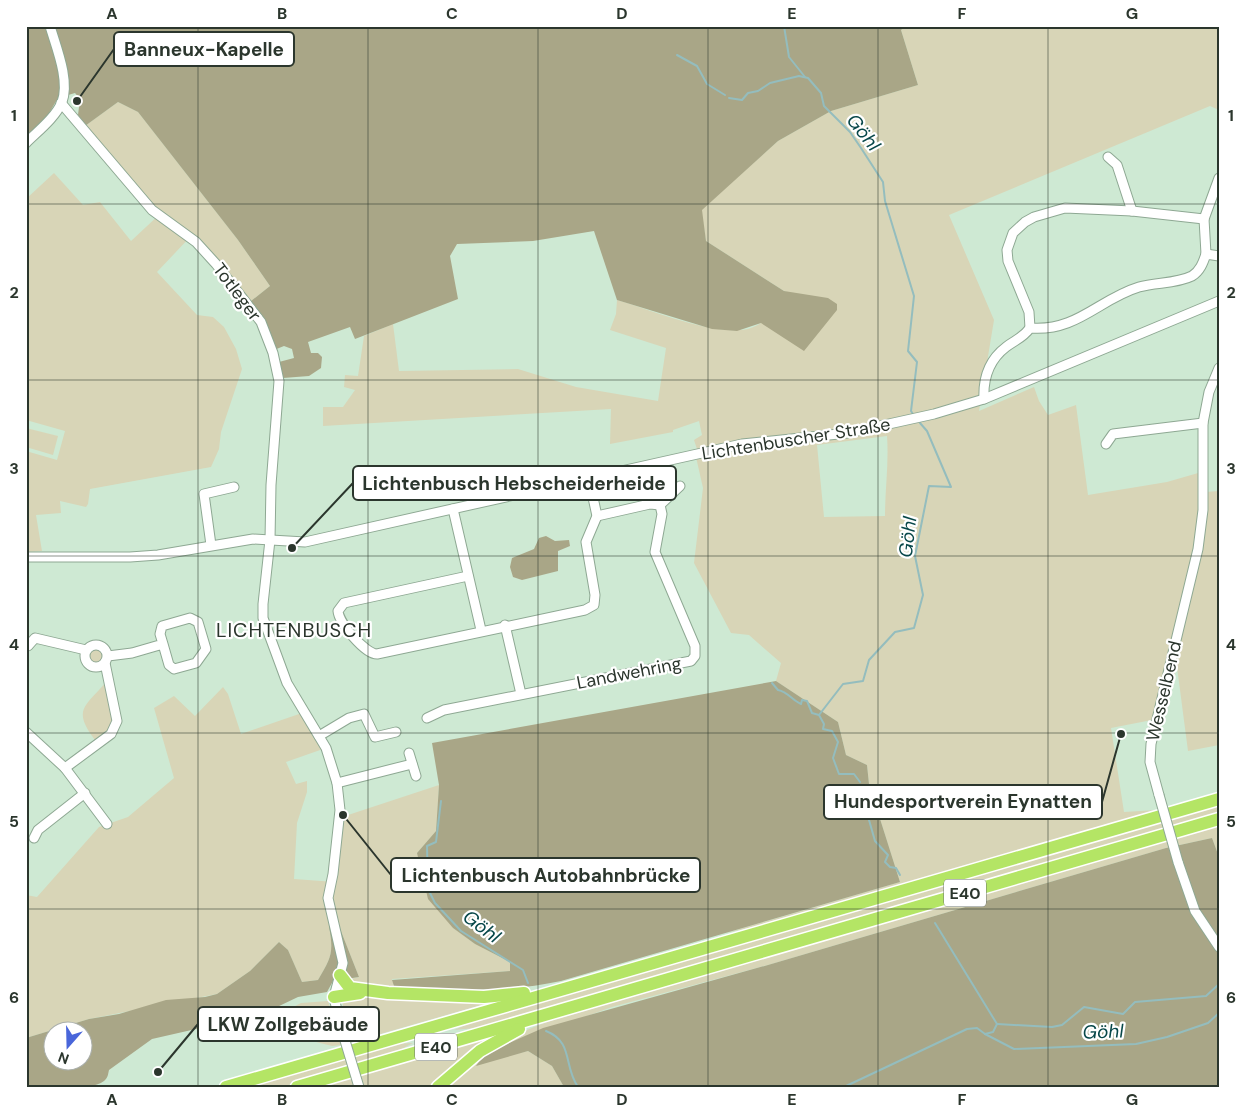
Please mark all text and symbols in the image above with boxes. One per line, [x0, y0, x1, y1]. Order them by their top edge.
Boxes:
text: A [106, 3, 118, 24]
text: B [277, 3, 287, 24]
text: C [446, 3, 458, 24]
text: D [616, 3, 628, 24]
text: E [787, 3, 797, 24]
text: F [958, 3, 967, 24]
text: G [1126, 3, 1138, 24]
callout: Banneux-Kapelle [114, 32, 294, 66]
text: Banneux-Kapelle [124, 37, 284, 62]
text: 1 [11, 105, 17, 126]
text: 1 [1228, 105, 1234, 126]
water label: Göhl [841, 108, 887, 157]
street label: Totleger [207, 258, 267, 326]
text: 2 [9, 282, 19, 303]
text: 2 [1226, 282, 1236, 303]
street label: Lichtenbuscher Straße [700, 412, 892, 466]
text: 3 [9, 458, 19, 479]
text: 3 [1226, 458, 1236, 479]
callout: Lichtenbusch Hebscheiderheide [353, 466, 676, 500]
text: Lichtenbusch Hebscheiderheide [362, 471, 666, 496]
water label: Göhl [893, 514, 922, 559]
district label: LICHTENBUSCH [216, 617, 372, 643]
text: 4 [9, 634, 19, 655]
text: 4 [1226, 634, 1236, 655]
street label: Wesselbend [1141, 639, 1187, 743]
street label: Landwehring [575, 651, 683, 695]
callout: Hundesportverein Eynatten [824, 785, 1102, 819]
text: Hundesportverein Eynatten [834, 789, 1092, 814]
text: 5 [9, 811, 19, 832]
text: 5 [1226, 811, 1236, 832]
callout: Lichtenbusch Autobahnbrücke [391, 858, 700, 892]
text: Lichtenbusch Autobahnbrücke [402, 863, 690, 888]
road number: E40 [944, 880, 986, 906]
water label: Göhl [458, 904, 506, 949]
text: 6 [9, 987, 19, 1008]
text: 6 [1226, 987, 1236, 1008]
callout: LKW Zollgebäude [198, 1007, 379, 1041]
text: LKW Zollgebäude [207, 1012, 369, 1037]
water label: Göhl [1082, 1018, 1125, 1045]
north arrow [42, 1020, 92, 1070]
road number: E40 [415, 1034, 457, 1060]
text: N [56, 1048, 71, 1068]
text: A [106, 1089, 118, 1110]
text: B [277, 1089, 287, 1110]
text: C [446, 1089, 458, 1110]
text: D [616, 1089, 628, 1110]
text: E [787, 1089, 797, 1110]
text: F [958, 1089, 967, 1110]
text: G [1126, 1089, 1138, 1110]

